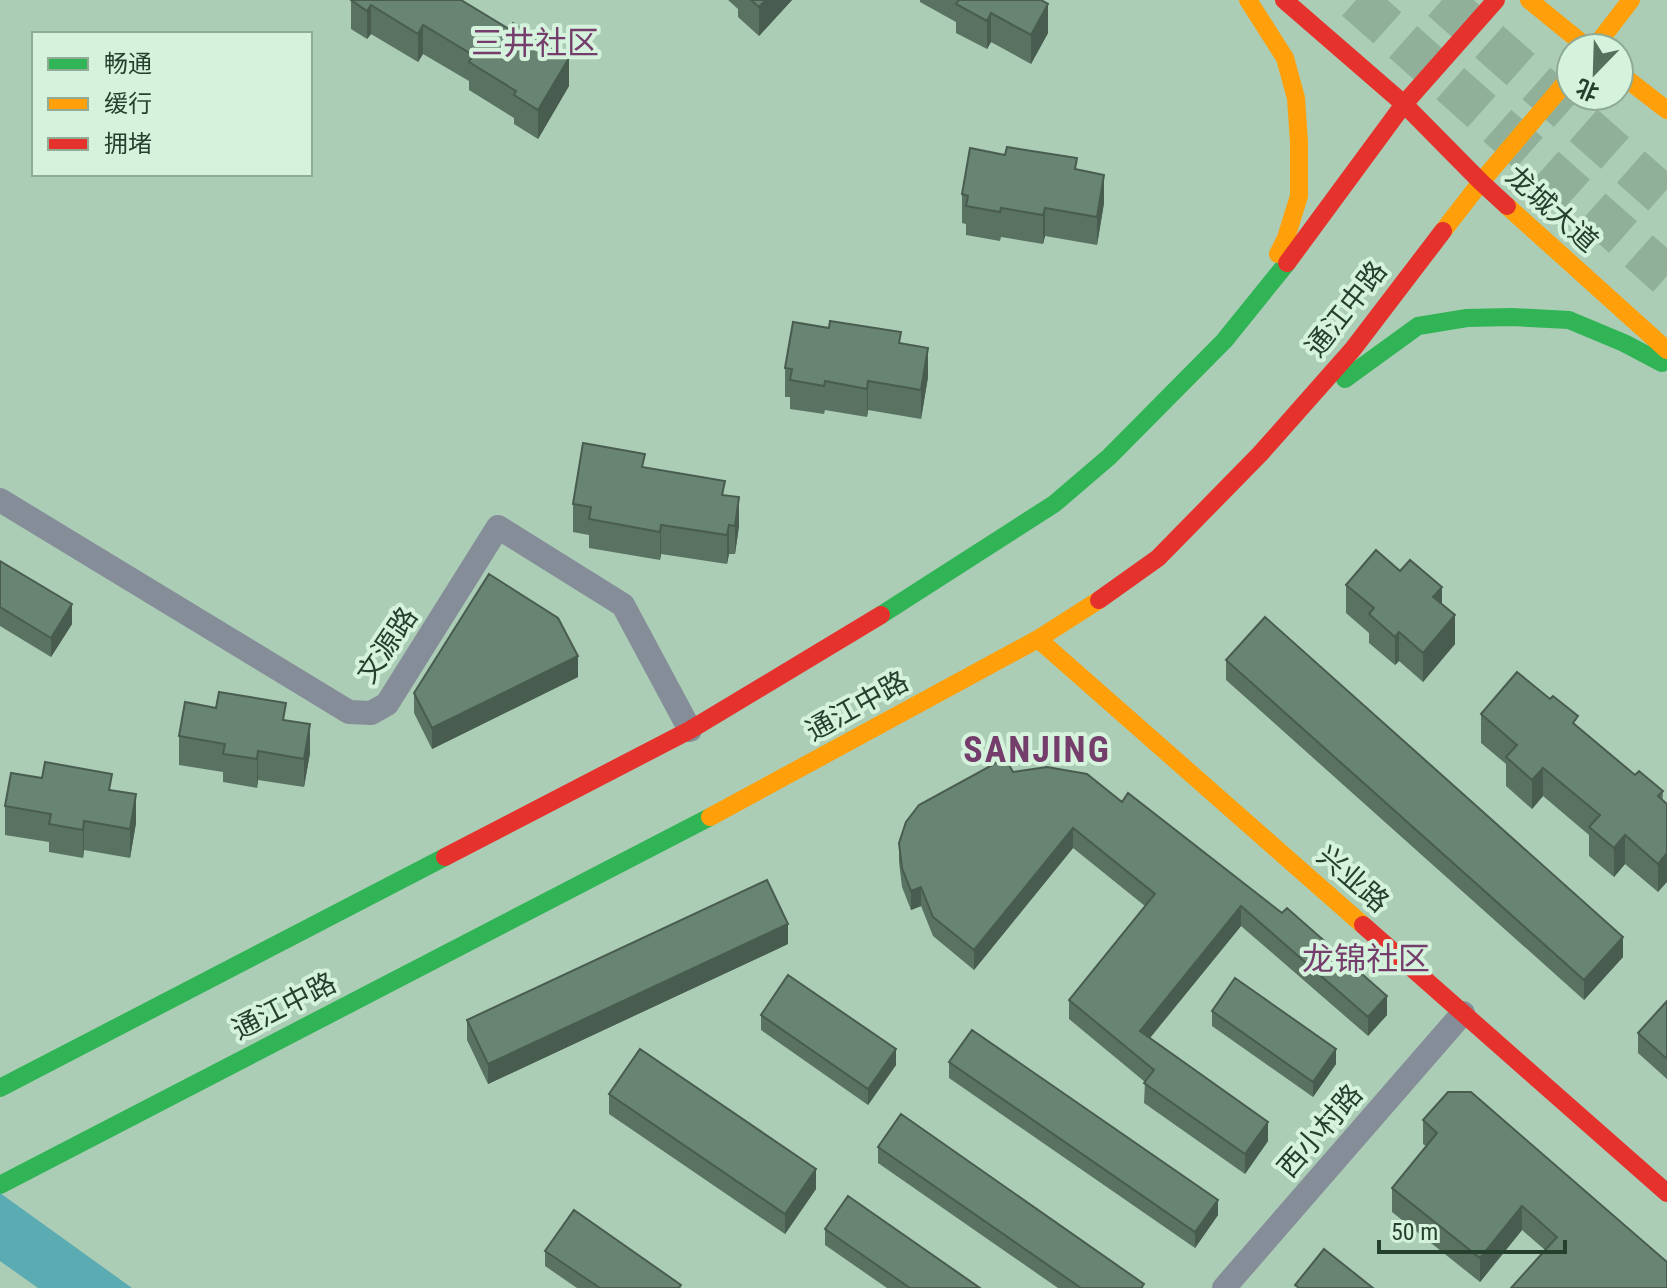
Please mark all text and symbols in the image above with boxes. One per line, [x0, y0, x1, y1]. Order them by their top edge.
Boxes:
district label: 三井社区 [471, 24, 599, 62]
legend [32, 32, 312, 176]
north arrow [1555, 32, 1635, 112]
text: 畅通 [104, 50, 152, 78]
text: 北 [1572, 74, 1602, 106]
text: 缓行 [104, 90, 152, 118]
text: 拥堵 [104, 130, 152, 158]
street label: 龙城大道 [1499, 159, 1605, 259]
street label: 通江中路 [1299, 255, 1393, 363]
street label: 文源路 [350, 601, 424, 689]
street label: 通江中路 [800, 664, 914, 748]
district label: SANJING [963, 729, 1111, 771]
street label: 兴业路 [1310, 839, 1396, 919]
district label: 龙锦社区 [1302, 940, 1430, 978]
street label: 通江中路 [227, 966, 341, 1046]
street label: 西小村路 [1271, 1078, 1369, 1184]
scale bar [1379, 1204, 1565, 1254]
text: 50 m [1391, 1218, 1438, 1246]

